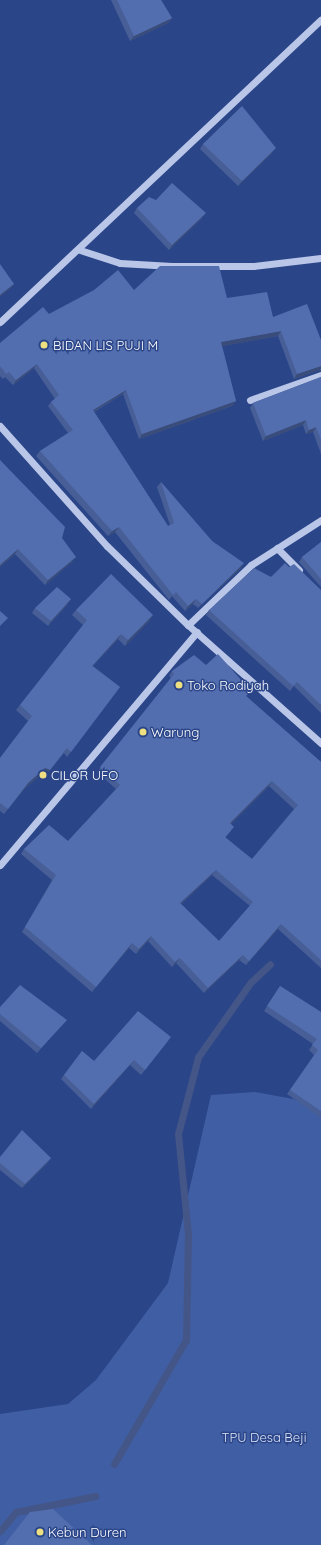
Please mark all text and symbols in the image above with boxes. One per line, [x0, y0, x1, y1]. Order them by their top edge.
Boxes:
place label: BIDAN LIS PUJI M [53, 337, 158, 353]
marker: BIDAN LIS PUJI M [38, 339, 50, 351]
place label: Toko Rodiyah [187, 677, 269, 693]
marker: Toko Rodiyah [174, 680, 184, 690]
place label: Warung [151, 724, 199, 740]
marker: Warung [138, 727, 148, 737]
place label: CILOR UFO [51, 767, 118, 783]
marker: CILOR UFO [38, 770, 48, 780]
park label: TPU Desa Beji [222, 1429, 306, 1445]
place label: Kebun Duren [48, 1524, 127, 1540]
marker: Kebun Duren [35, 1527, 45, 1537]

